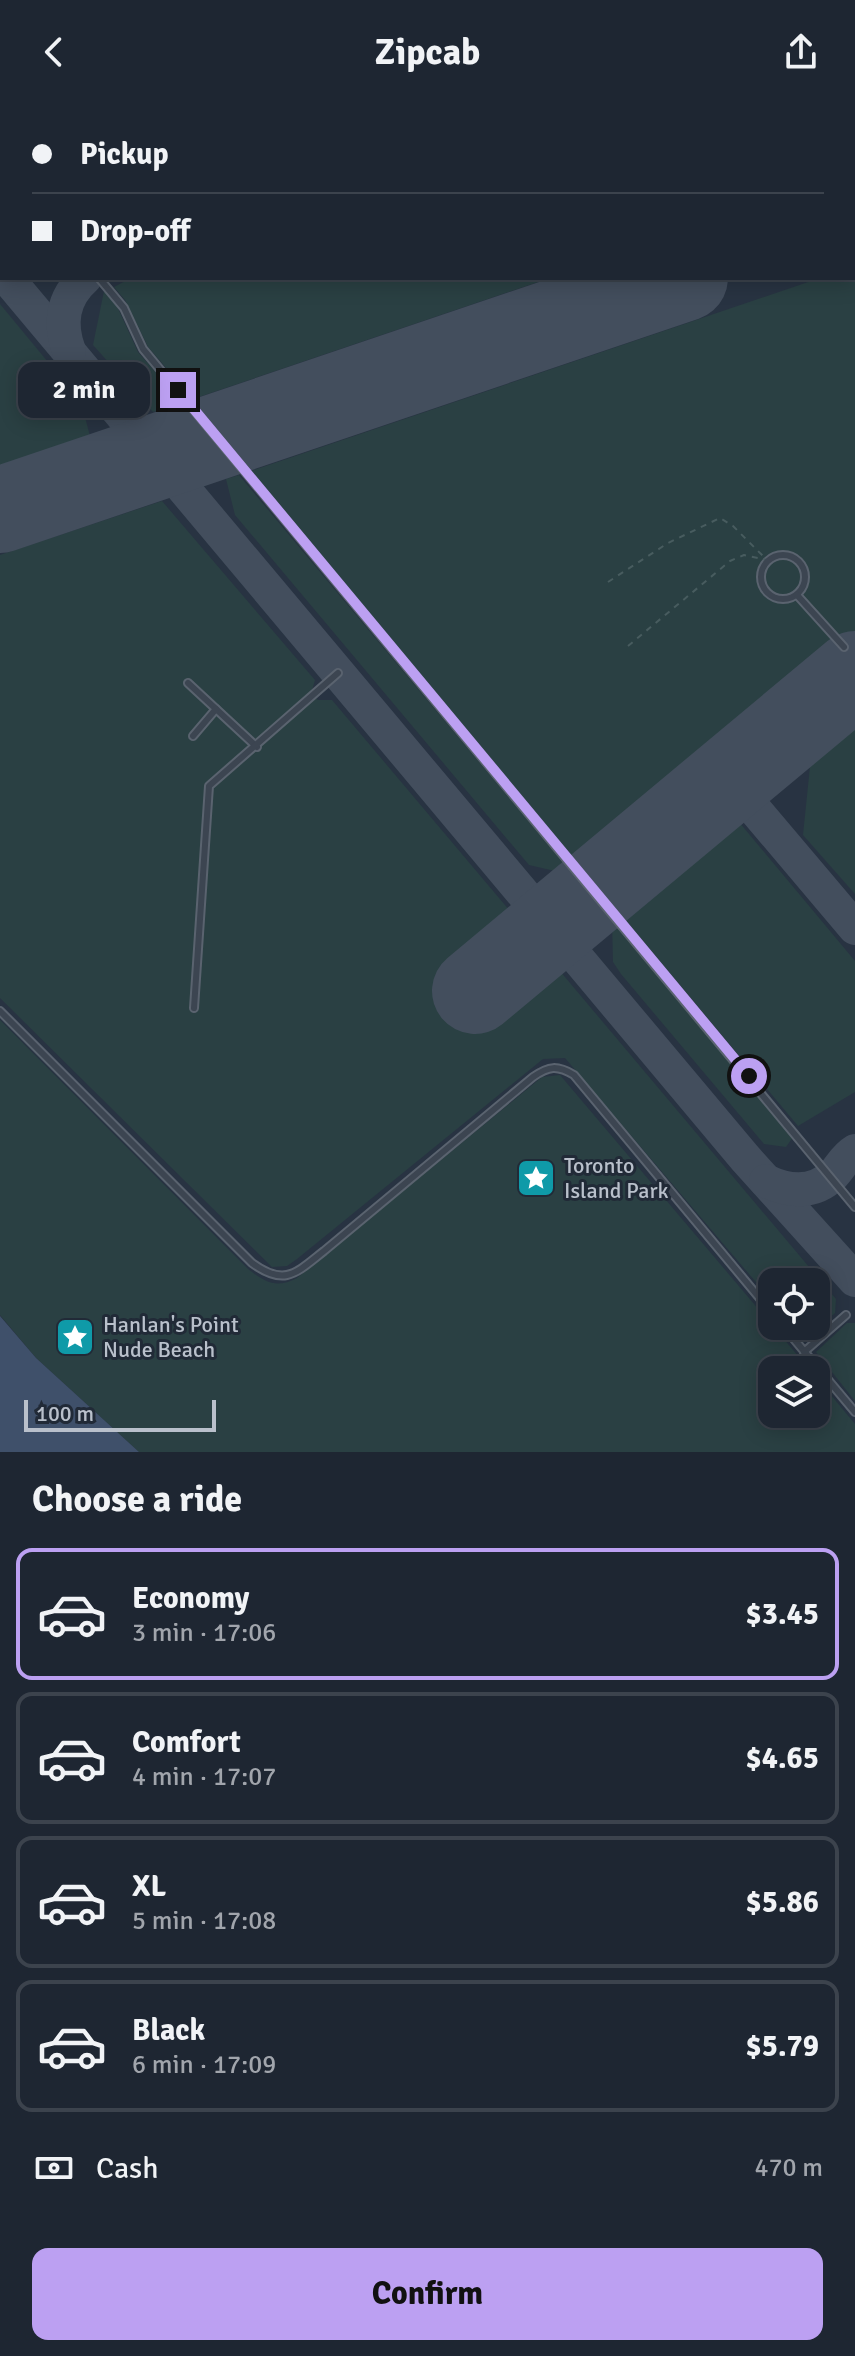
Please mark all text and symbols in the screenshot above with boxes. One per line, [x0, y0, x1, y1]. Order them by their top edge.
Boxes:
icon: back [32, 30, 76, 74]
text: Zipcab [375, 30, 480, 75]
icon: share [779, 30, 823, 74]
text: Pickup [80, 136, 169, 173]
text: Drop-off [80, 213, 190, 250]
callout: 2 min [18, 362, 150, 418]
route end [160, 372, 196, 408]
text: 2 min [53, 374, 115, 406]
route start [731, 1058, 767, 1094]
place label: Toronto Island Park [564, 1152, 669, 1204]
place icon: Toronto Island Park [515, 1157, 557, 1199]
map controls [758, 1268, 830, 1428]
button: locate [758, 1268, 830, 1340]
place label: Hanlan's Point Nude Beach [103, 1311, 239, 1363]
place icon: Hanlan's Point Nude Beach [54, 1316, 96, 1358]
button: layers [758, 1356, 830, 1428]
scale bar [24, 1396, 216, 1432]
text: 100 m [36, 1400, 94, 1427]
text: Choose a ride [32, 1477, 242, 1522]
icon: car [36, 1578, 108, 1650]
text: Economy [132, 1580, 249, 1617]
text: $3.45 [746, 1596, 819, 1633]
text: 3 min · 17:06 [132, 1617, 276, 1649]
icon: car [36, 1722, 108, 1794]
text: Comfort [132, 1724, 241, 1761]
text: $4.65 [746, 1740, 819, 1777]
text: 4 min · 17:07 [132, 1761, 276, 1793]
icon: car [36, 1866, 108, 1938]
text: XL [132, 1868, 166, 1905]
text: $5.86 [746, 1884, 819, 1921]
text: 5 min · 17:08 [132, 1905, 276, 1937]
icon: car [36, 2010, 108, 2082]
text: Black [132, 2012, 205, 2049]
text: $5.79 [746, 2028, 819, 2065]
text: 6 min · 17:09 [132, 2049, 276, 2081]
icon: cash [32, 2146, 76, 2190]
text: Cash [96, 2150, 159, 2187]
text: 470 m [754, 2152, 823, 2184]
button: Confirm [32, 2248, 823, 2340]

